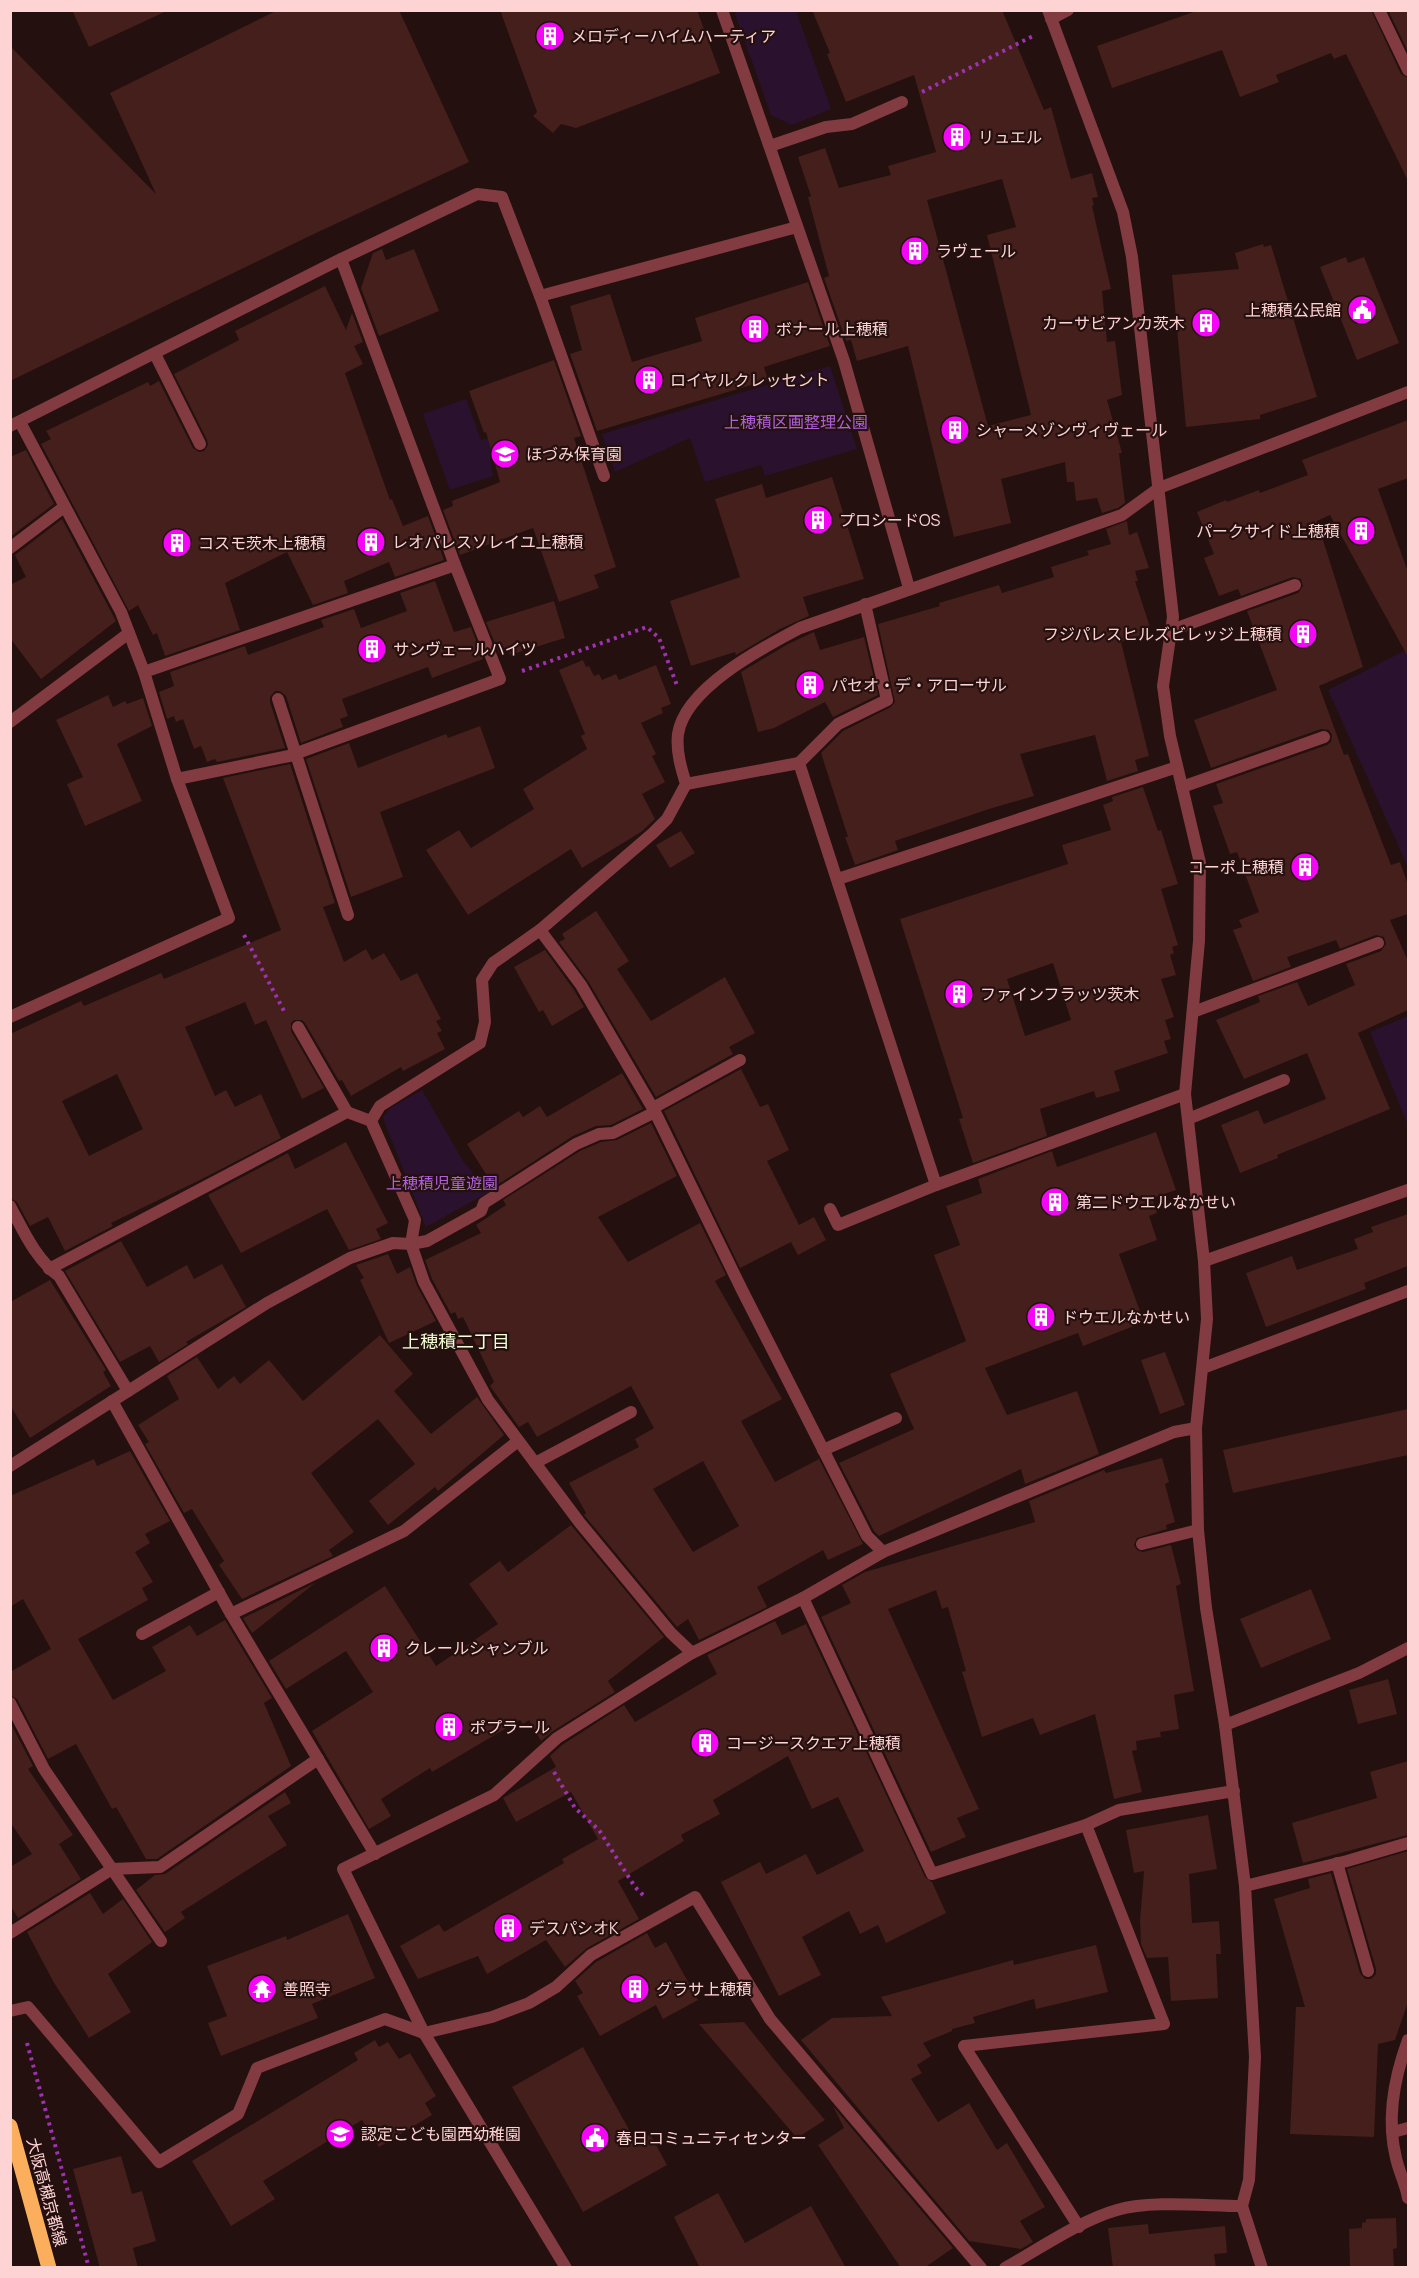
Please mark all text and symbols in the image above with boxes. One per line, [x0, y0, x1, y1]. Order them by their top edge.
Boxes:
building icon: メロディーハイムハーティア [534, 20, 566, 52]
place label: メロディーハイムハーティア [571, 25, 776, 47]
building icon: リュエル [941, 121, 973, 153]
place label: リュエル [978, 126, 1042, 148]
building icon: ラヴェール [899, 235, 931, 267]
place label: ラヴェール [936, 240, 1016, 262]
public building icon: 上穂積公民館 [1346, 294, 1378, 326]
place label: 上穂積公民館 [1245, 299, 1341, 321]
building icon: カーサビアンカ茨木 [1190, 307, 1222, 339]
place label: カーサビアンカ茨木 [1042, 312, 1185, 334]
building icon: ボナール上穂積 [739, 313, 771, 345]
place label: ボナール上穂積 [776, 318, 888, 340]
building icon: ロイヤルクレッセント [633, 364, 665, 396]
place label: ロイヤルクレッセント [670, 369, 830, 391]
park label: 上穂積区画整理公園 [724, 411, 868, 433]
building icon: シャーメゾンヴィヴェール [939, 414, 971, 446]
place label: シャーメゾンヴィヴェール [976, 419, 1167, 441]
school or university icon: ほづみ保育園 [489, 438, 521, 470]
place label: ほづみ保育園 [526, 443, 622, 465]
building icon: プロシードOS [802, 504, 834, 536]
place label: プロシードOS [839, 509, 941, 531]
building icon: パークサイド上穂積 [1345, 515, 1377, 547]
place label: パークサイド上穂積 [1196, 520, 1340, 542]
building icon: レオパレスソレイユ上穂積 [355, 526, 387, 558]
building icon: コスモ茨木上穂積 [161, 527, 193, 559]
place label: レオパレスソレイユ上穂積 [392, 531, 584, 553]
place label: コスモ茨木上穂積 [198, 532, 326, 554]
building icon: フジパレスヒルズビレッジ上穂積 [1287, 618, 1319, 650]
place label: フジパレスヒルズビレッジ上穂積 [1043, 623, 1282, 645]
building icon: サンヴェールハイツ [356, 633, 388, 665]
place label: サンヴェールハイツ [393, 638, 537, 660]
building icon: パセオ・デ・アローサル [794, 669, 826, 701]
place label: パセオ・デ・アローサル [831, 674, 1007, 696]
building icon: コーポ上穂積 [1289, 851, 1321, 883]
place label: コーポ上穂積 [1188, 856, 1284, 878]
building icon: ファインフラッツ茨木 [943, 978, 975, 1010]
place label: ファインフラッツ茨木 [980, 983, 1140, 1005]
park label: 上穂積児童遊園 [386, 1172, 498, 1194]
building icon: 第二ドウエルなかせい [1039, 1186, 1071, 1218]
place label: 第二ドウエルなかせい [1076, 1191, 1236, 1213]
building icon: ドウエルなかせい [1025, 1301, 1057, 1333]
place label: ドウエルなかせい [1062, 1306, 1190, 1328]
district label: 上穂積二丁目 [402, 1329, 510, 1353]
building icon: クレールシャンブル [368, 1632, 400, 1664]
place label: クレールシャンブル [405, 1637, 549, 1659]
building icon: ポプラール [433, 1711, 465, 1743]
place label: ポプラール [470, 1716, 550, 1738]
building icon: コージースクエア上穂積 [689, 1727, 721, 1759]
place label: コージースクエア上穂積 [726, 1732, 901, 1754]
building icon: デスパシオK [492, 1912, 524, 1944]
place label: デスパシオK [529, 1917, 619, 1939]
temple icon: 善照寺 [246, 1973, 278, 2005]
building icon: グラサ上穂積 [619, 1973, 651, 2005]
place label: 善照寺 [283, 1978, 331, 2000]
place label: グラサ上穂積 [656, 1978, 752, 2000]
school or university icon: 認定こども園西幼稚園 [324, 2118, 356, 2150]
public building icon: 春日コミュニティセンター [579, 2122, 611, 2154]
place label: 認定こども園西幼稚園 [361, 2123, 521, 2145]
place label: 春日コミュニティセンター [616, 2127, 807, 2149]
street label: 大阪高槻京都線 [22, 2135, 72, 2249]

